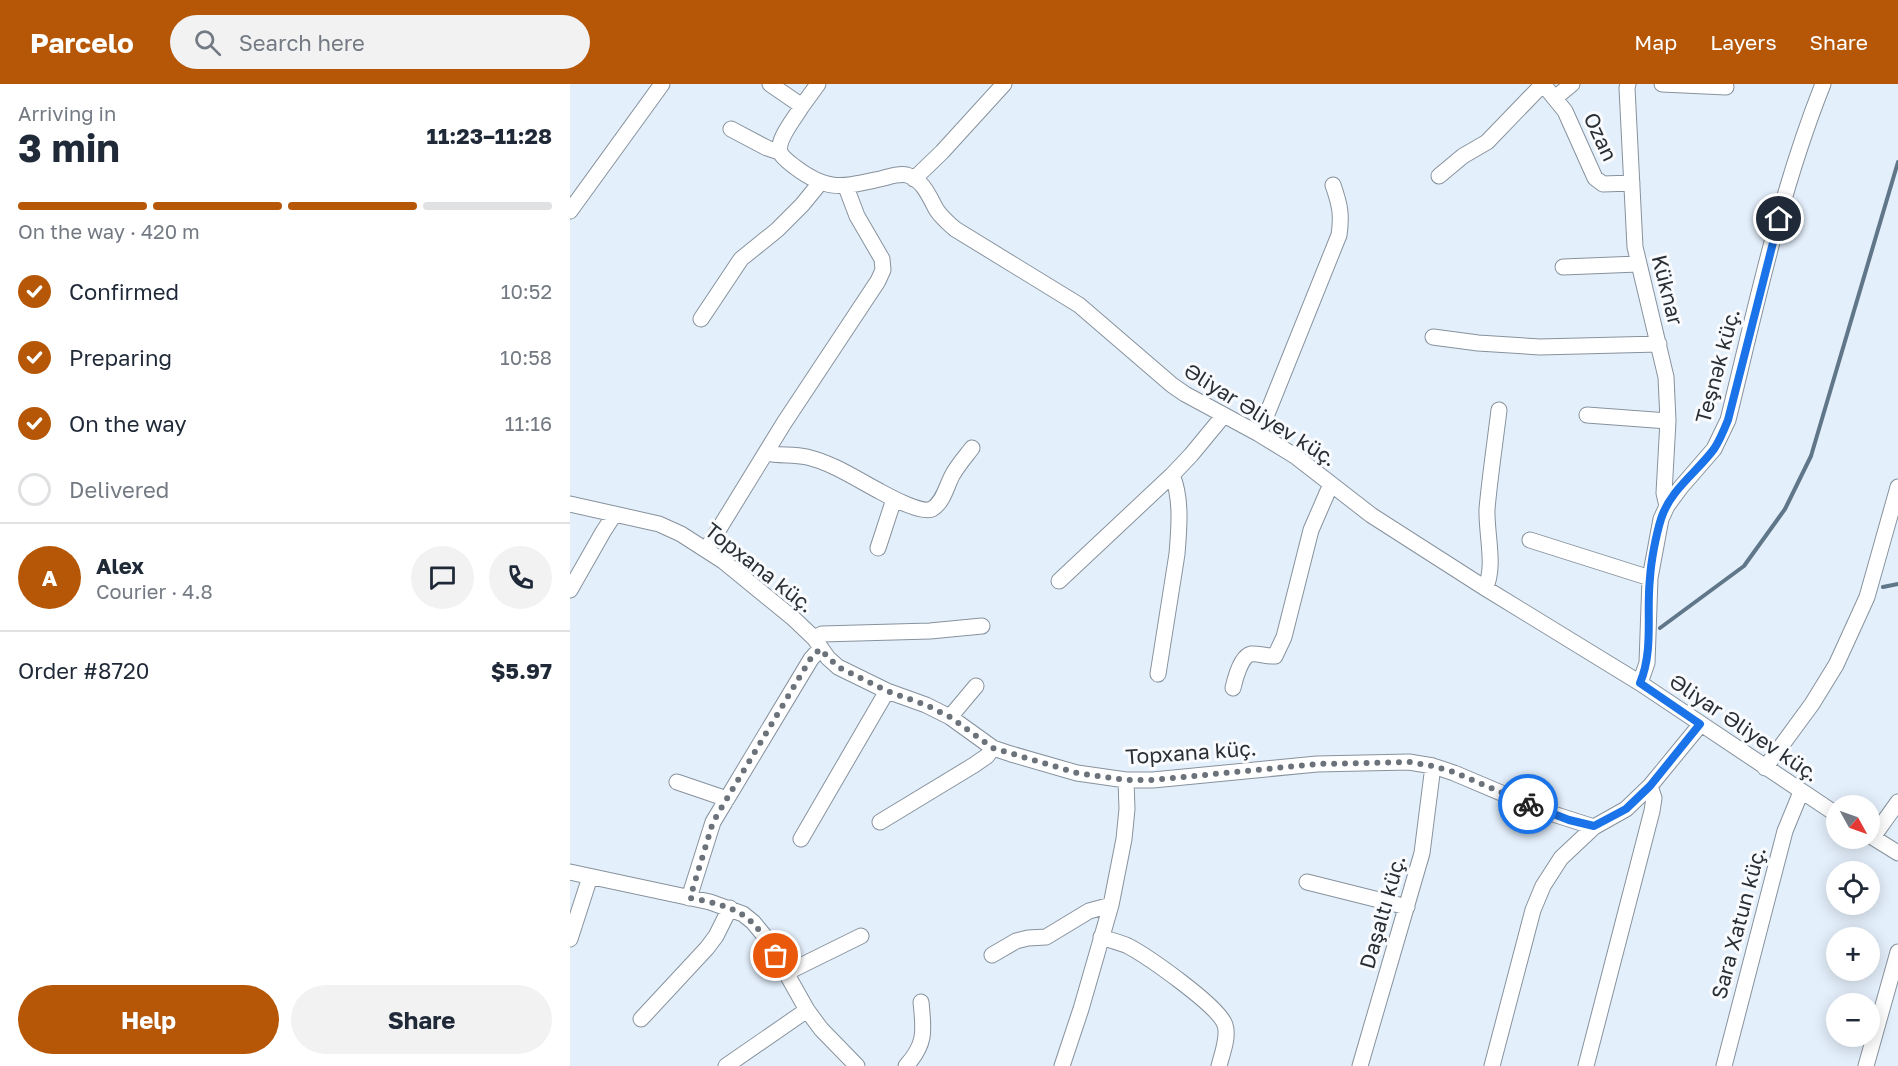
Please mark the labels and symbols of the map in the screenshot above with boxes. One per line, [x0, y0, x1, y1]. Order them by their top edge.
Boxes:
street label: Ozan [1578, 108, 1623, 165]
pin [1753, 193, 1804, 244]
street label: Küknar [1647, 252, 1689, 328]
street label: Teşnək küç. [1689, 305, 1745, 426]
street label: Əliyar Əliyev küç. [1180, 357, 1342, 471]
street label: Topxana küç. [700, 517, 819, 618]
street label: Əliyar Əliyev küç. [1665, 668, 1824, 787]
street label: Topxana küç. [1125, 734, 1257, 770]
courier [1498, 774, 1558, 834]
north arrow [1826, 795, 1880, 849]
street label: Sara Xatun küç. [1705, 844, 1771, 1002]
street label: Daşaltı küç. [1353, 852, 1411, 972]
pin [750, 930, 801, 981]

